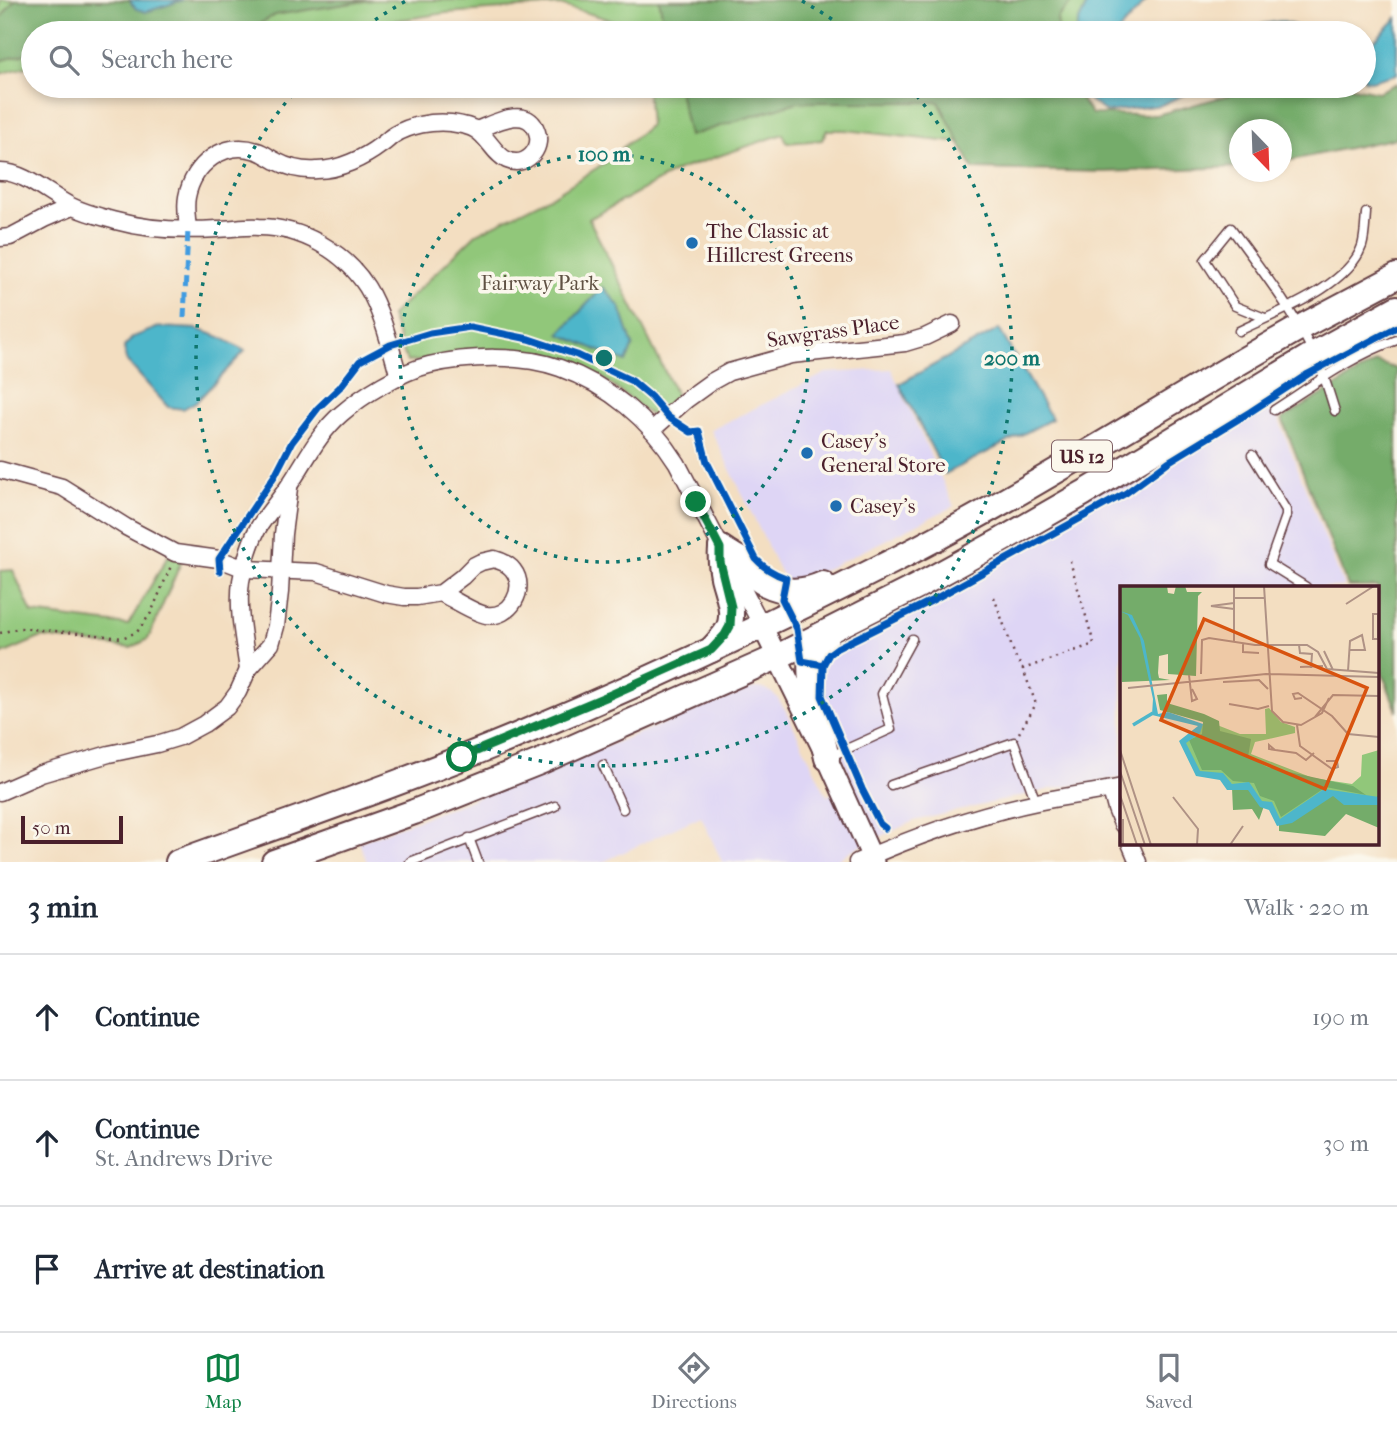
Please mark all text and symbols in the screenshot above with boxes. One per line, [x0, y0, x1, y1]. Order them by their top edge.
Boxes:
search box [21, 21, 1376, 98]
icon: search [45, 41, 83, 79]
text: Search here [101, 44, 233, 75]
north arrow [1229, 119, 1292, 182]
text: 100 m [578, 142, 631, 166]
place label: The Classic at Hillcrest Greens [706, 219, 853, 267]
marker: The Classic at Hillcrest Greens [684, 235, 700, 251]
park label: Fairway Park [481, 271, 599, 295]
street label: Sawgrass Place [765, 310, 901, 352]
centre of rings [592, 346, 616, 370]
text: 200 m [984, 346, 1041, 370]
place label: Casey's General Store [821, 429, 946, 477]
road number: US 12 [1052, 440, 1112, 471]
marker: Casey's General Store [799, 445, 815, 461]
route end [680, 486, 711, 517]
place label: Casey's [850, 494, 916, 518]
marker: Casey's [828, 498, 844, 514]
inset map [1120, 586, 1380, 844]
route start [446, 741, 477, 772]
scale bar [21, 813, 122, 845]
text: 50 m [32, 817, 71, 839]
text: 3 min [28, 890, 98, 925]
text: Walk · 220 m [1244, 894, 1369, 921]
icon: ahead [28, 998, 66, 1036]
text: Continue [95, 1002, 200, 1033]
text: 190 m [1312, 1004, 1369, 1031]
text: Continue [95, 1114, 200, 1145]
icon: ahead [28, 1124, 66, 1162]
text: 30 m [1323, 1130, 1369, 1157]
text: St. Andrews Drive [95, 1145, 273, 1172]
icon: arrive [28, 1250, 66, 1288]
text: Arrive at destination [95, 1254, 325, 1285]
tab: Map [204, 1349, 242, 1413]
tab: Directions [651, 1349, 737, 1413]
tab: Saved [1145, 1349, 1193, 1413]

